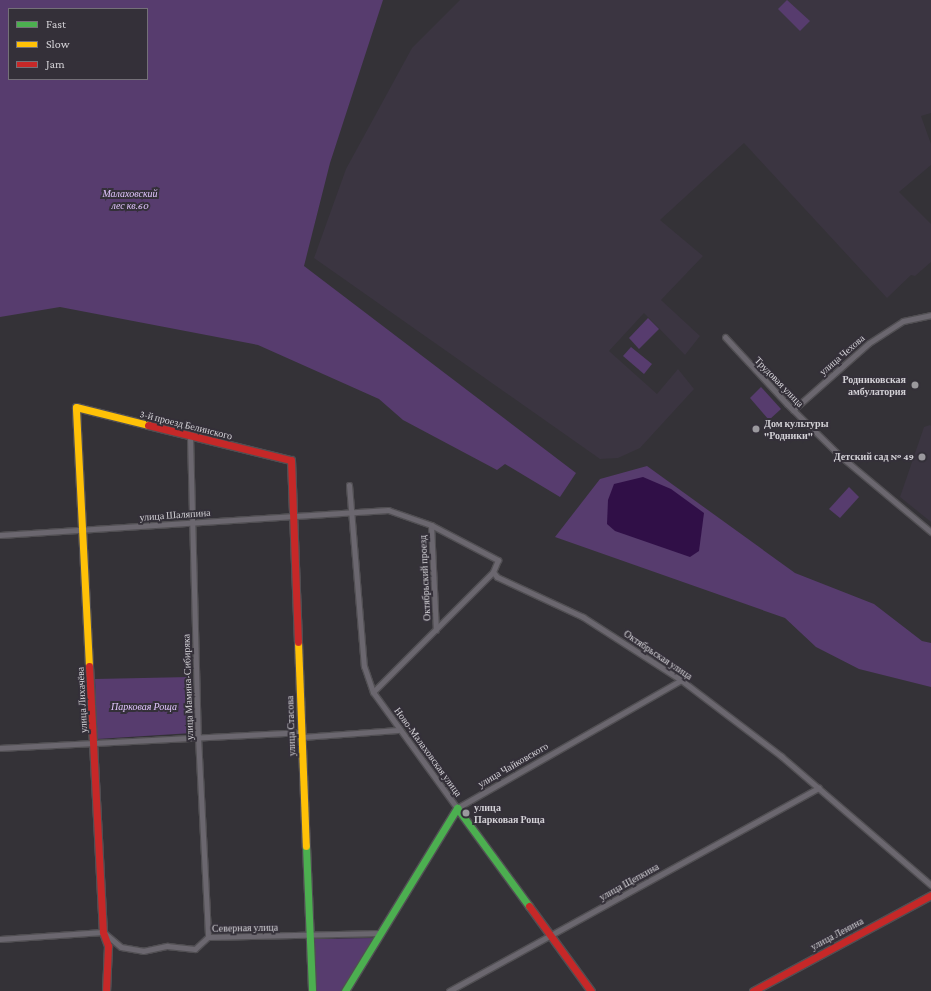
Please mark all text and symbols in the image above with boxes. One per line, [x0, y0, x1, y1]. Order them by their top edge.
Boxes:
legend [8, 8, 148, 80]
text: Fast [46, 17, 66, 31]
text: Slow [46, 37, 70, 51]
text: Jam [46, 57, 65, 71]
park label: Малаховский лес кв.60 [102, 187, 158, 210]
street label: улица Чехова [817, 332, 867, 378]
street label: Трудовая улица [752, 354, 806, 410]
place label: Родниковская амбулатория [842, 373, 906, 396]
marker: Родниковская амбулатория [909, 379, 921, 391]
street label: 3-й проезд Белинского [139, 408, 233, 442]
place label: Дом культуры "Родники" [764, 417, 828, 440]
marker: Дом культуры "Родники" [751, 424, 761, 434]
place label: Детский сад № 49 [834, 451, 914, 463]
marker: Детский сад № 49 [917, 452, 927, 462]
street label: улица Шаляпина [139, 507, 211, 523]
street label: Октябрьский проезд [417, 535, 433, 621]
street label: Октябрьская улица [621, 628, 695, 682]
street label: улица Мамина-Сибиряка [180, 634, 196, 740]
street label: улица Лихачёва [74, 667, 90, 733]
street label: улица Стасова [284, 696, 298, 756]
park label: Парковая Роща [111, 701, 177, 713]
street label: Ново-Малаховская улица [392, 705, 464, 799]
street label: улица Чайковского [476, 740, 550, 790]
place label: улица Парковая Роща [474, 801, 545, 824]
marker: улица Парковая Роща [461, 808, 471, 818]
street label: улица Щепкина [597, 861, 661, 903]
street label: улица Ленина [808, 915, 866, 953]
street label: Северная улица [212, 921, 278, 935]

